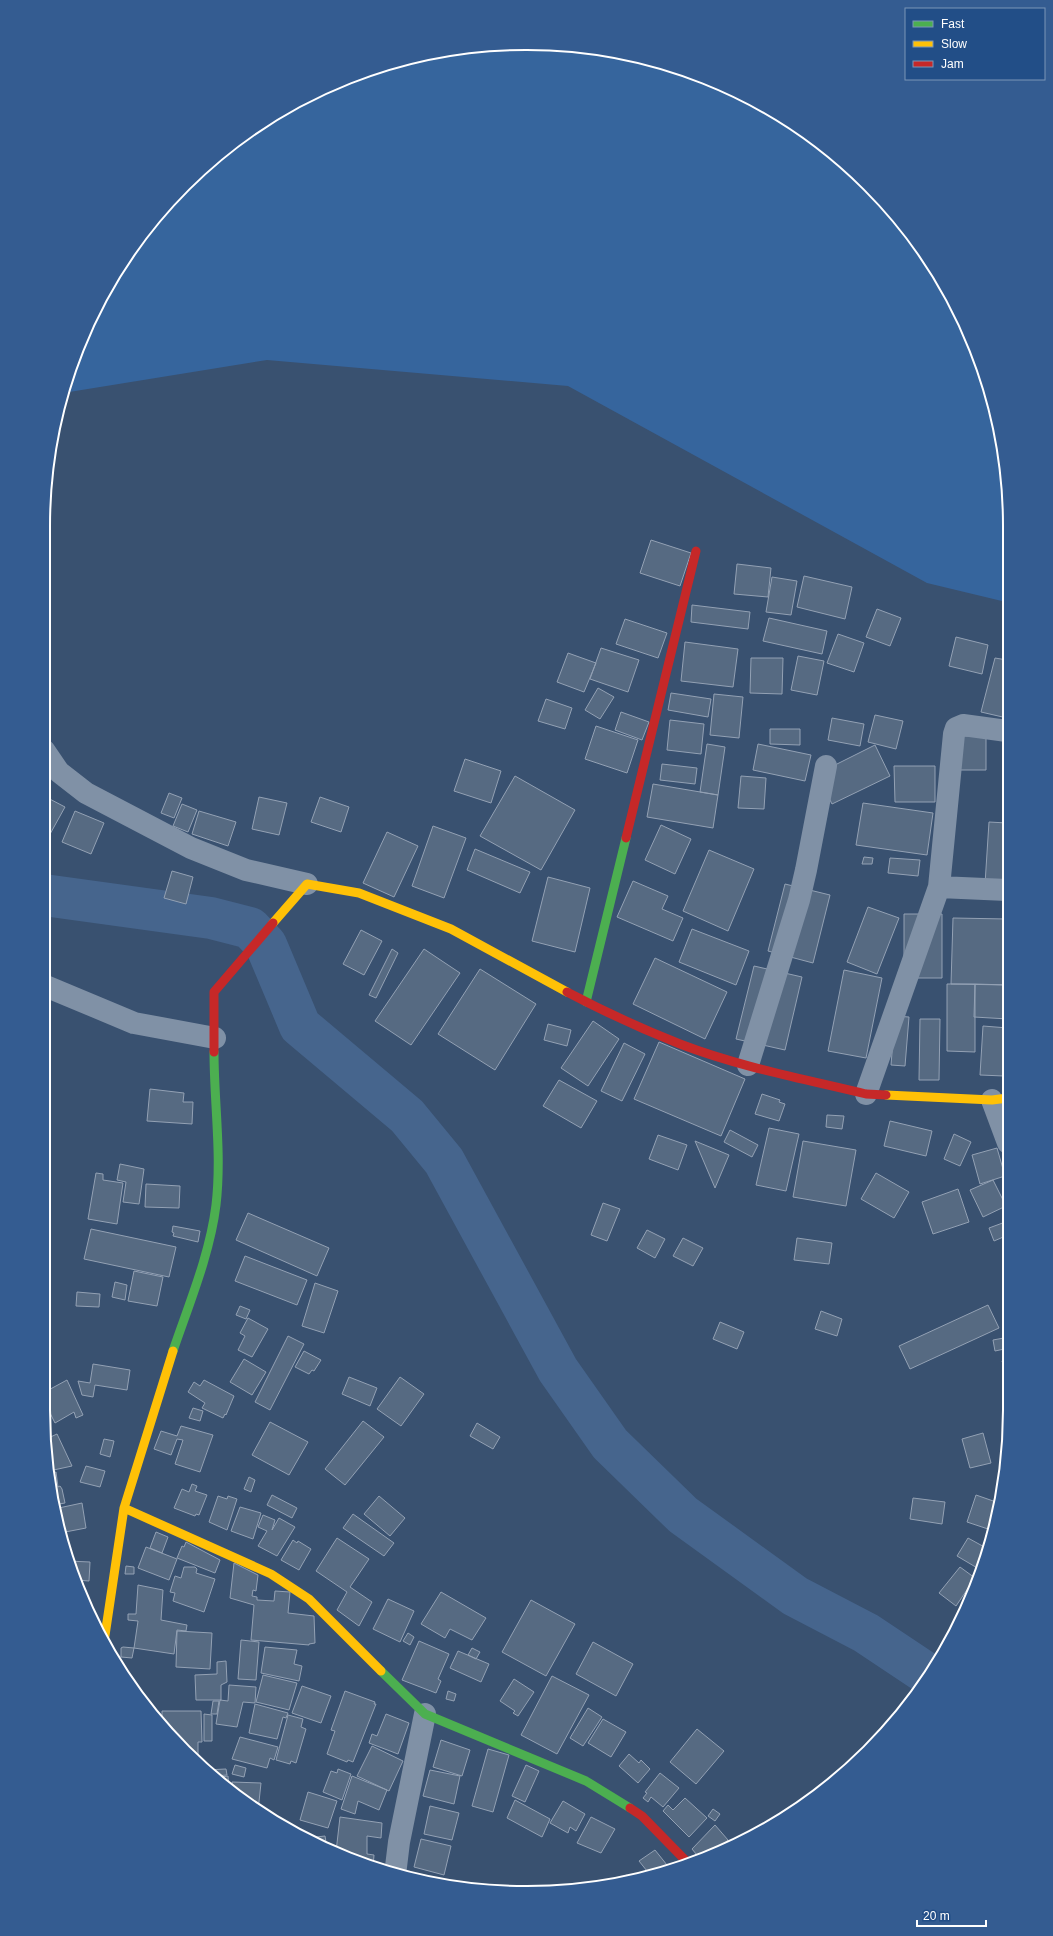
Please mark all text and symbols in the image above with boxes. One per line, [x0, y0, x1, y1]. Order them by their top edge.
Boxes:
legend [905, 8, 1045, 80]
text: Fast [941, 17, 965, 31]
text: Slow [941, 37, 967, 51]
text: Jam [941, 57, 964, 71]
scale bar [917, 1902, 986, 1928]
text: 20 m [923, 1909, 950, 1923]

